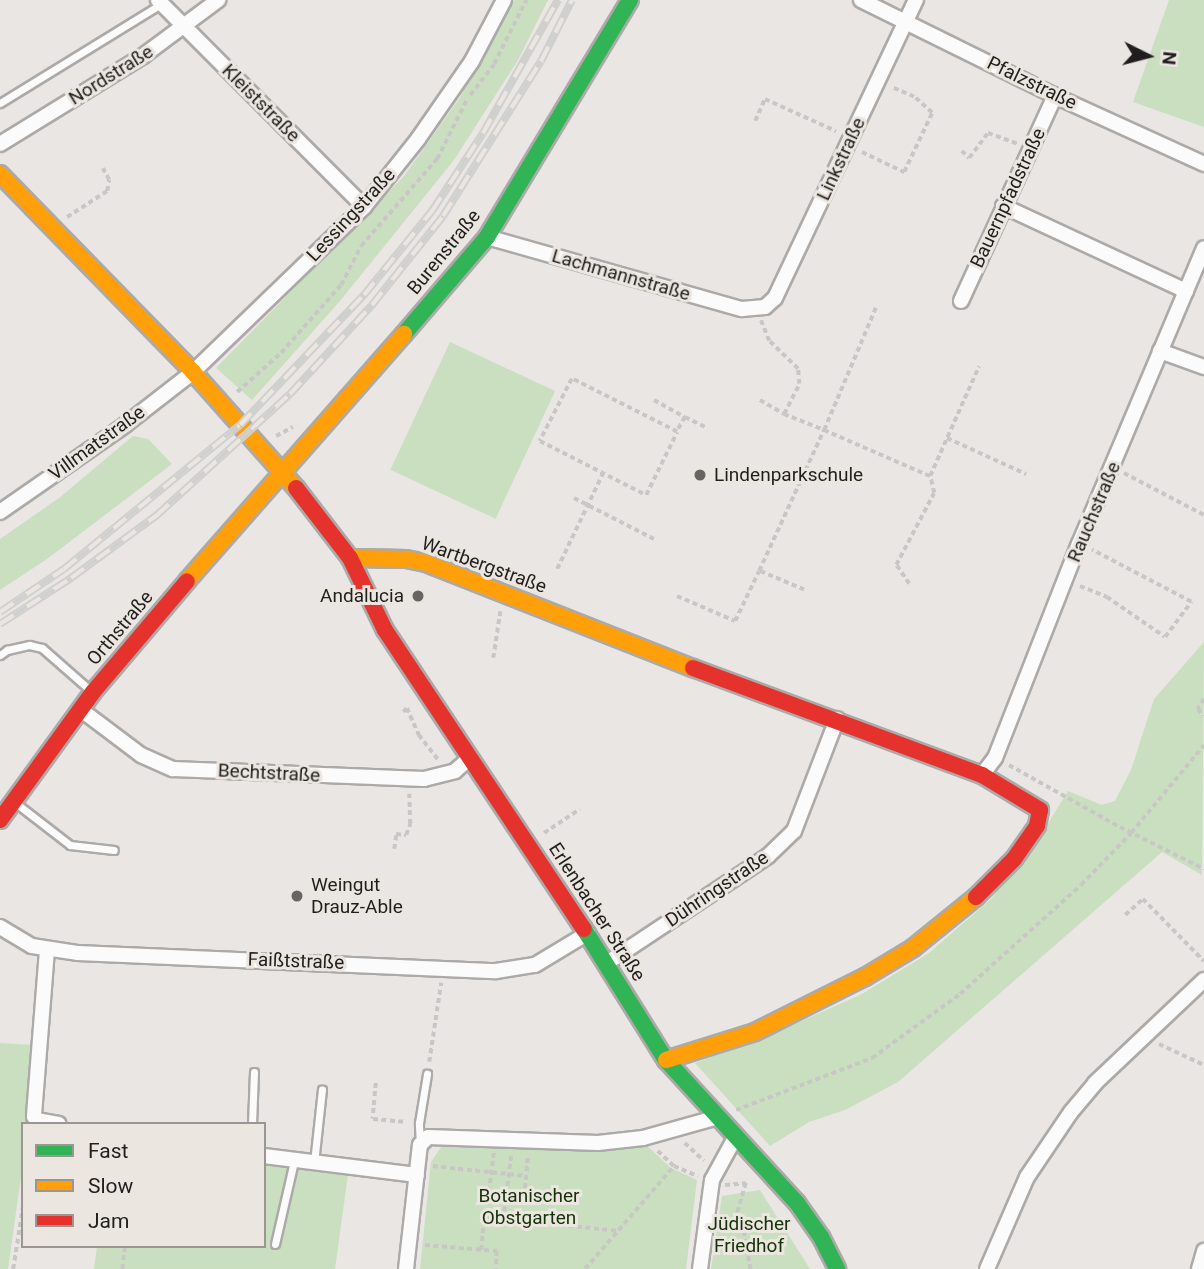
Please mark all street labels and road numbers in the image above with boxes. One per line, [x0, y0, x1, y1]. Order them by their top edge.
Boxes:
street label: Nordstraße [65, 40, 157, 110]
street label: Pfalzstraße [984, 52, 1080, 114]
street label: Kleiststraße [217, 59, 305, 147]
street label: Linkstraße [812, 114, 870, 204]
street label: Bauernpfadstraße [966, 124, 1050, 272]
street label: Lessingstraße [302, 164, 400, 266]
street label: Burenstraße [403, 205, 485, 299]
street label: Lachmannstraße [549, 244, 693, 306]
street label: Villmatstraße [45, 401, 149, 485]
street label: Rauchstraße [1063, 458, 1125, 566]
street label: Wartbergstraße [418, 532, 550, 598]
street label: Orthstraße [82, 586, 158, 670]
street label: Bechtstraße [217, 759, 321, 787]
street label: Erlenbacher Straße [544, 839, 650, 985]
street label: Dühringstraße [661, 846, 773, 932]
street label: Faißtstraße [247, 948, 345, 974]

